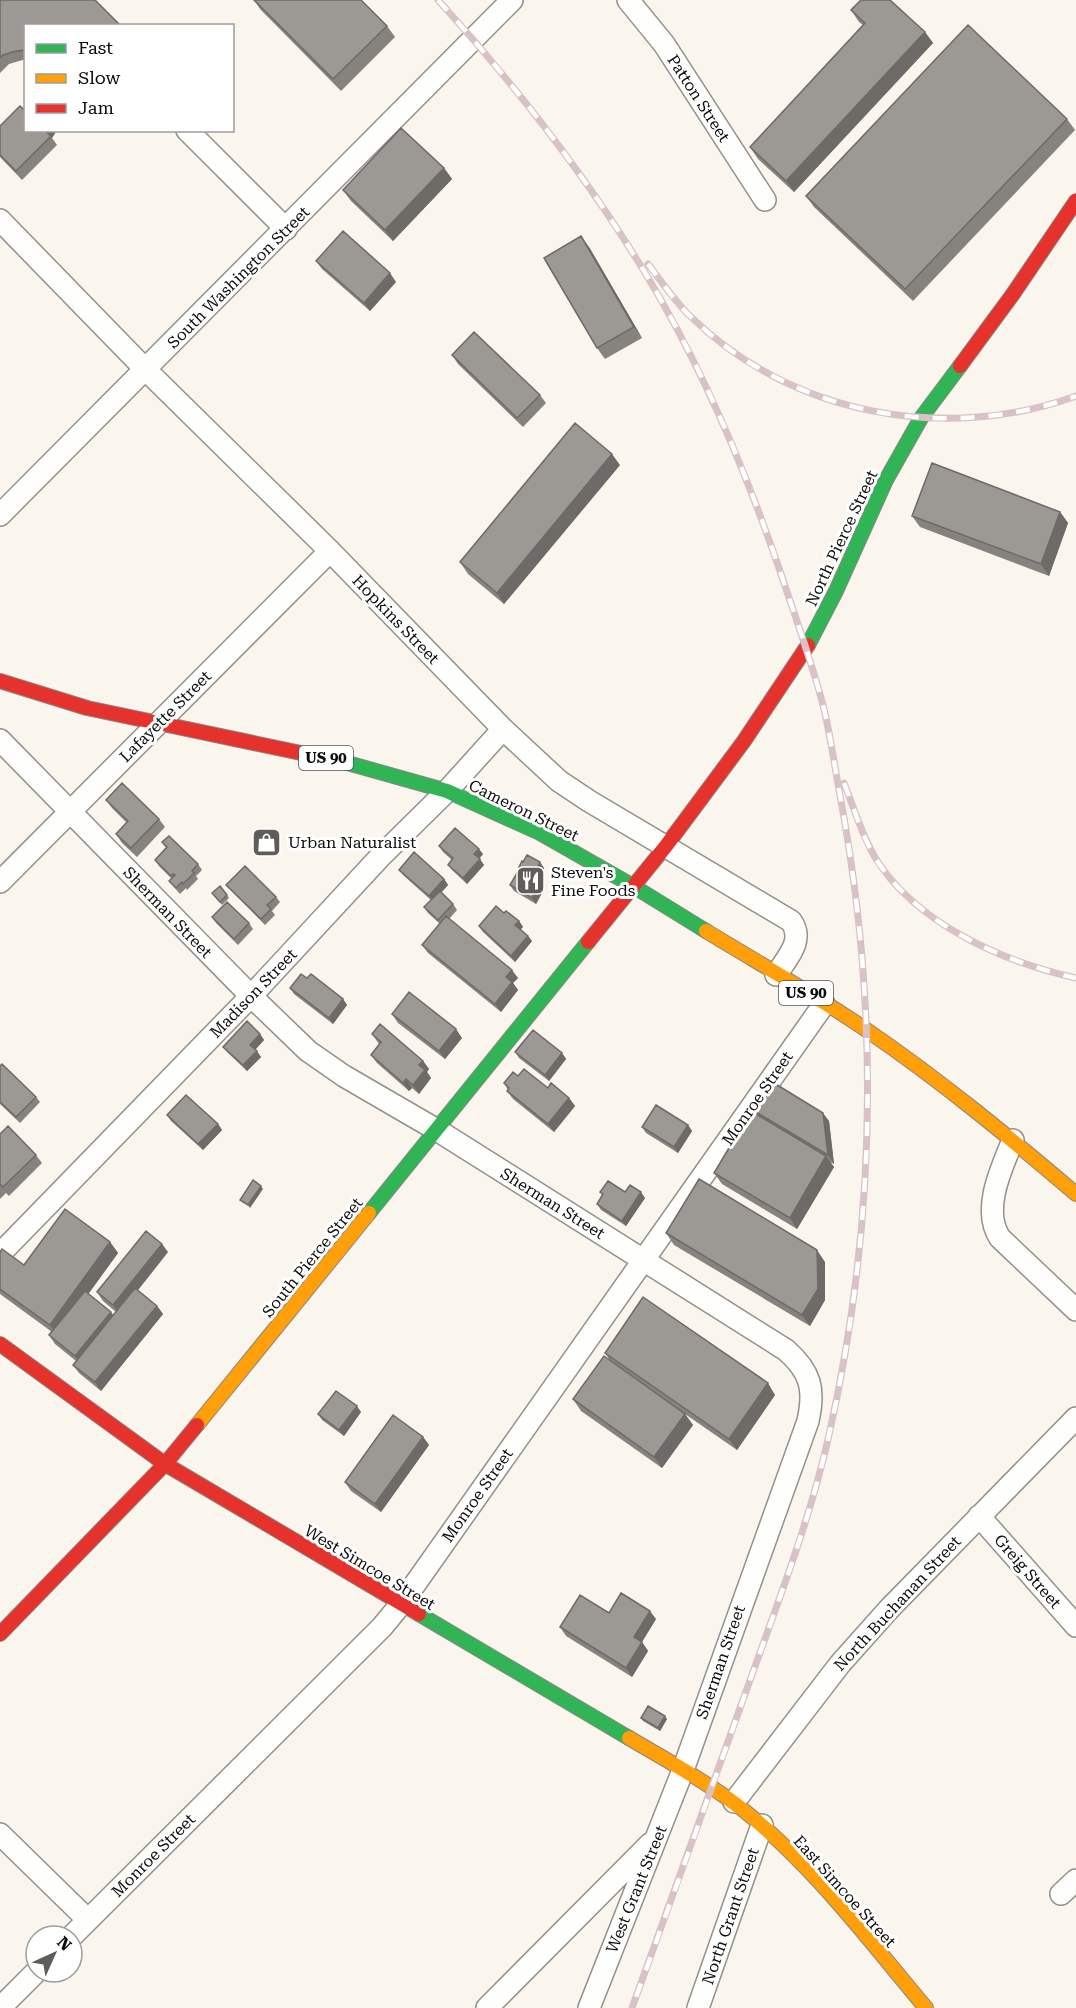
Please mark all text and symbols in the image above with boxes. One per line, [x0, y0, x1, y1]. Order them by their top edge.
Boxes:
legend [24, 24, 234, 132]
text: Fast [78, 37, 113, 58]
street label: Patton Street [663, 51, 734, 146]
text: Slow [78, 67, 120, 88]
text: Jam [78, 97, 114, 118]
street label: South Washington Street [163, 202, 313, 352]
street label: North Pierce Street [802, 467, 881, 609]
street label: Hopkins Street [348, 571, 443, 668]
street label: Lafayette Street [116, 667, 215, 766]
road number: US 90 [299, 746, 353, 770]
street label: Cameron Street [466, 776, 582, 845]
shop icon: Urban Naturalist [251, 826, 283, 858]
place label: Urban Naturalist [288, 833, 416, 852]
street label: Sherman Street [119, 863, 216, 962]
place label: Steven's Fine Foods [551, 863, 636, 900]
restaurant icon: Steven's Fine Foods [514, 865, 546, 897]
street label: Madison Street [206, 945, 301, 1042]
road number: US 90 [779, 981, 833, 1005]
street label: Monroe Street [718, 1048, 797, 1149]
street label: Sherman Street [497, 1164, 608, 1243]
street label: South Pierce Street [258, 1194, 367, 1321]
street label: Monroe Street [438, 1445, 517, 1546]
street label: West Simcoe Street [301, 1521, 439, 1614]
street label: Greig Street [990, 1530, 1065, 1612]
street label: North Buchanan Street [830, 1532, 965, 1675]
street label: Sherman Street [692, 1603, 749, 1722]
street label: Monroe Street [108, 1810, 199, 1901]
street label: West Grant Street [602, 1823, 671, 1956]
street label: East Simcoe Street [789, 1832, 900, 1951]
street label: North Grant Street [698, 1845, 763, 1987]
north arrow [24, 1924, 84, 1984]
text: N [53, 1933, 75, 1955]

